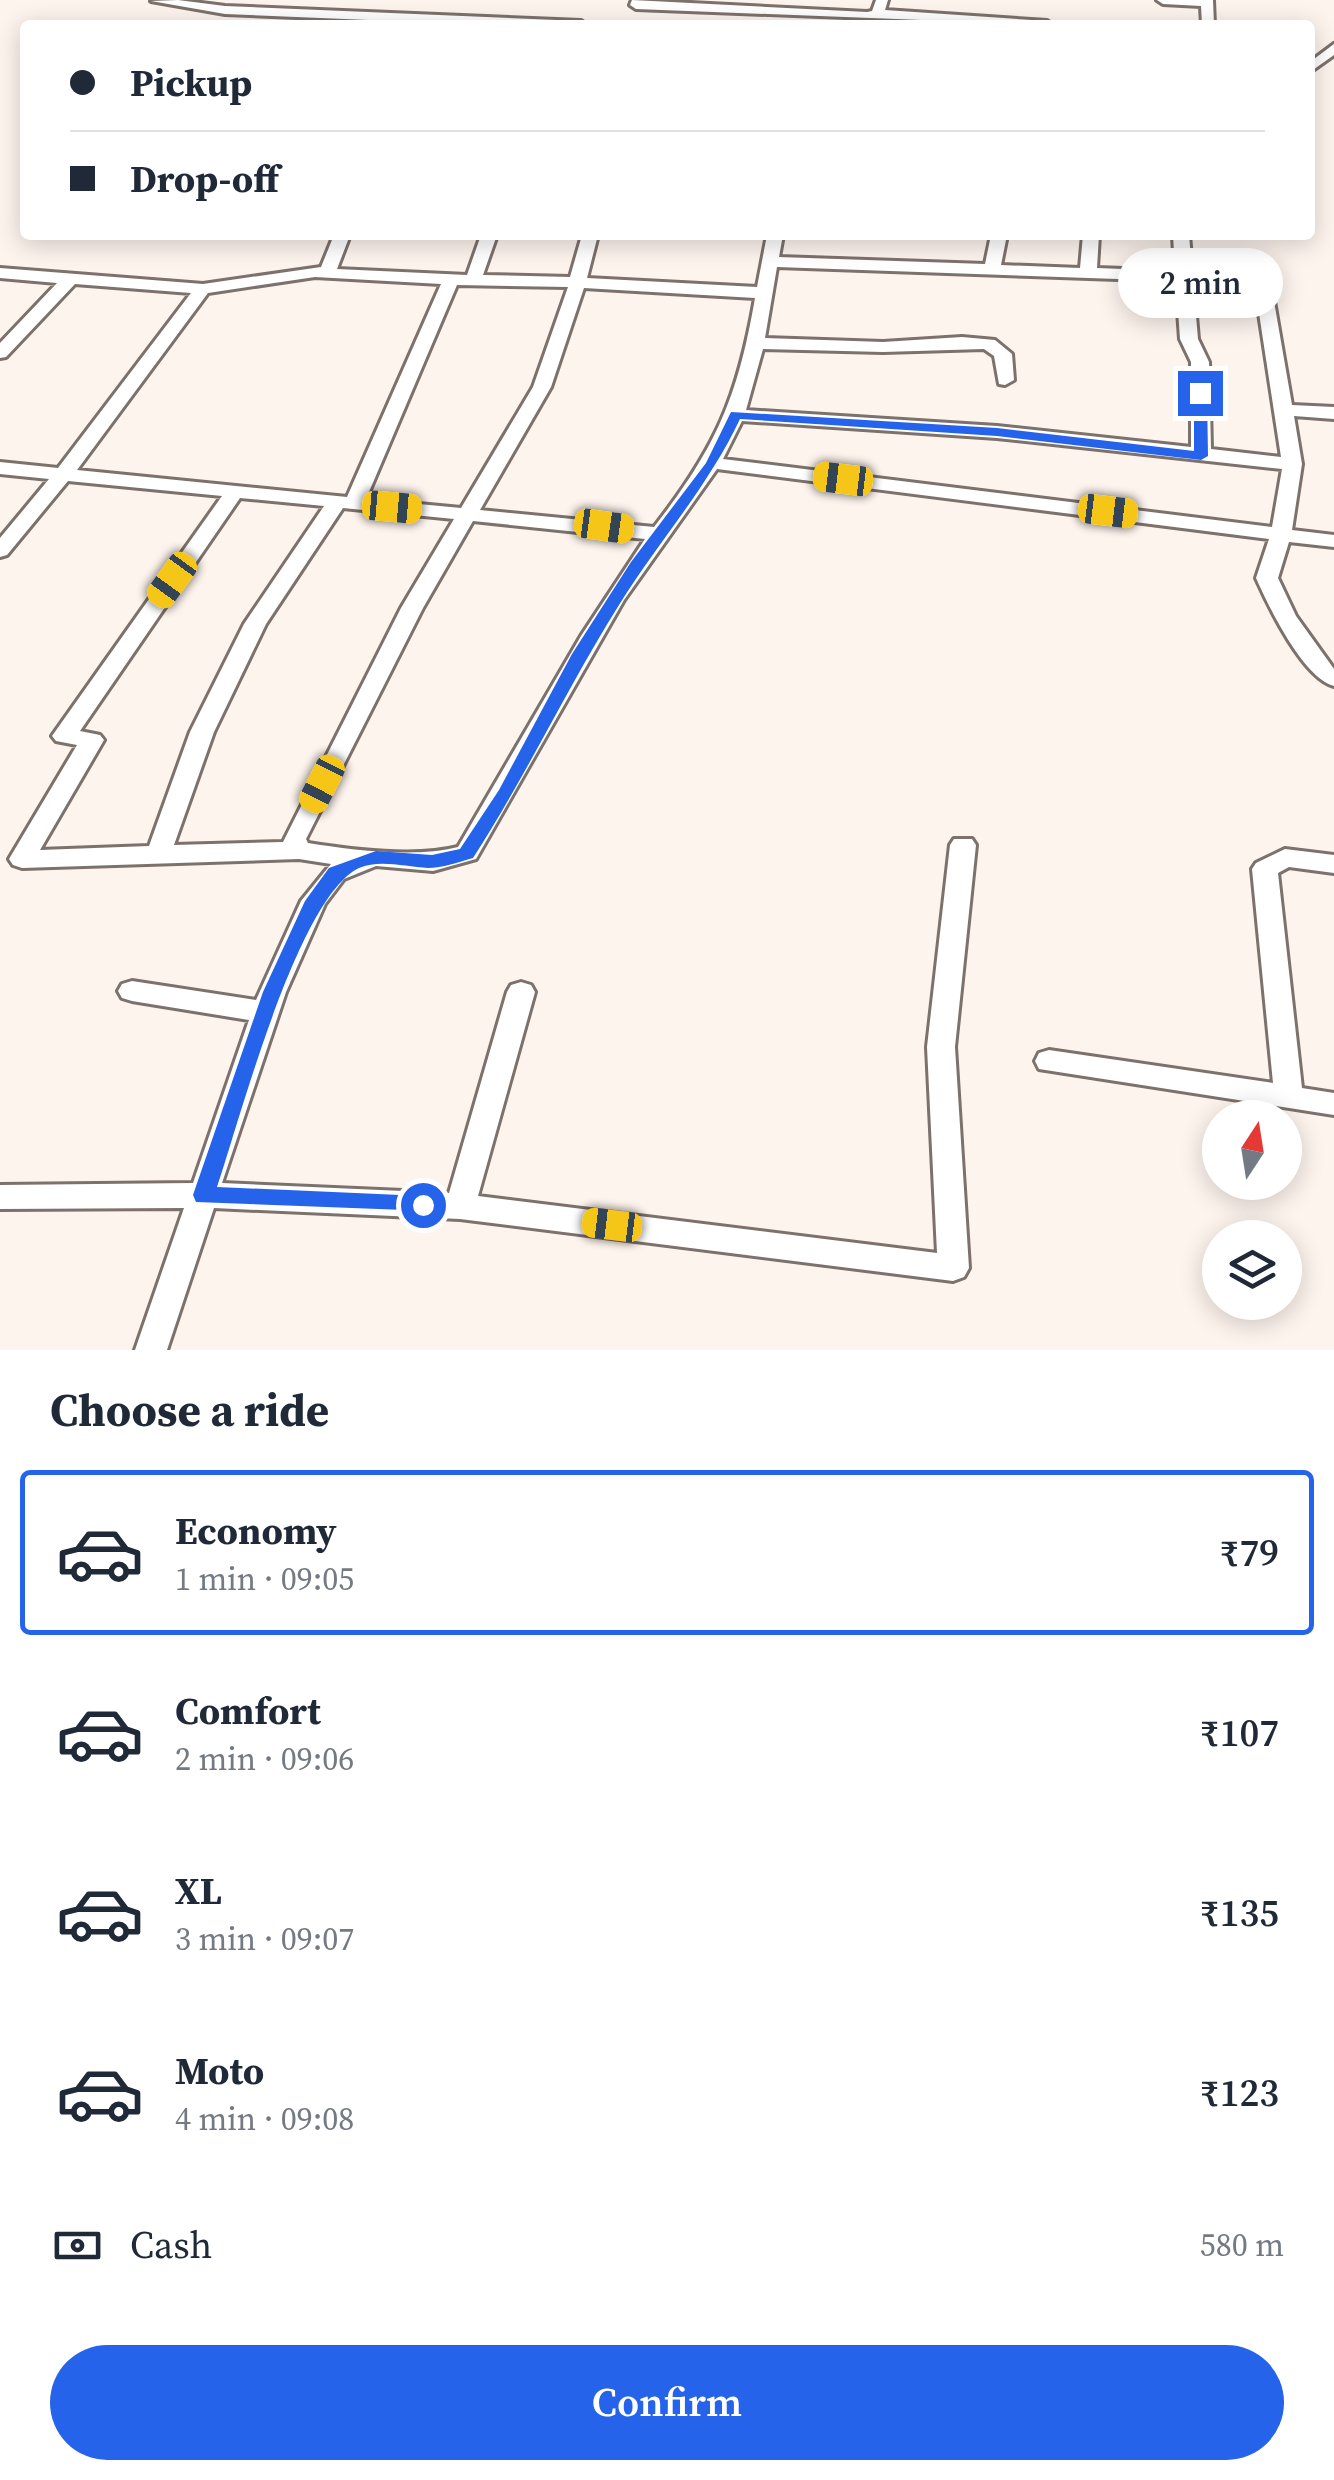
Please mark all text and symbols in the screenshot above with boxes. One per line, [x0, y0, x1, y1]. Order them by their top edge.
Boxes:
text: Pickup [130, 57, 252, 109]
text: Drop-off [130, 153, 279, 205]
callout: 2 min [1118, 248, 1282, 318]
text: 2 min [1159, 261, 1242, 305]
route end [1178, 371, 1223, 416]
car [811, 460, 875, 498]
car [361, 489, 423, 525]
car [1076, 492, 1140, 530]
car [572, 507, 636, 545]
car [142, 547, 202, 613]
car [295, 750, 349, 818]
north arrow [1202, 1100, 1302, 1200]
map controls [1202, 1100, 1302, 1320]
route start [401, 1183, 446, 1228]
car [580, 1206, 644, 1244]
button: layers [1202, 1220, 1302, 1320]
text: Choose a ride [50, 1379, 329, 1441]
text: Economy [175, 1505, 337, 1557]
icon: car [55, 1508, 145, 1598]
text: ₹79 [1220, 1527, 1279, 1579]
text: 1 min · 09:05 [175, 1557, 354, 1601]
text: Comfort [175, 1685, 321, 1737]
icon: car [55, 1688, 145, 1778]
text: ₹107 [1200, 1707, 1279, 1759]
text: 2 min · 09:06 [175, 1737, 354, 1781]
text: XL [175, 1865, 222, 1917]
icon: car [55, 1868, 145, 1958]
text: ₹135 [1200, 1887, 1279, 1939]
text: 3 min · 09:07 [175, 1917, 354, 1961]
text: Moto [175, 2045, 264, 2097]
icon: car [55, 2048, 145, 2138]
text: ₹123 [1200, 2067, 1279, 2119]
text: 4 min · 09:08 [175, 2097, 354, 2141]
icon: cash [50, 2218, 105, 2273]
text: Cash [130, 2219, 212, 2271]
text: 580 m [1200, 2223, 1284, 2267]
button: Confirm [50, 2345, 1284, 2460]

